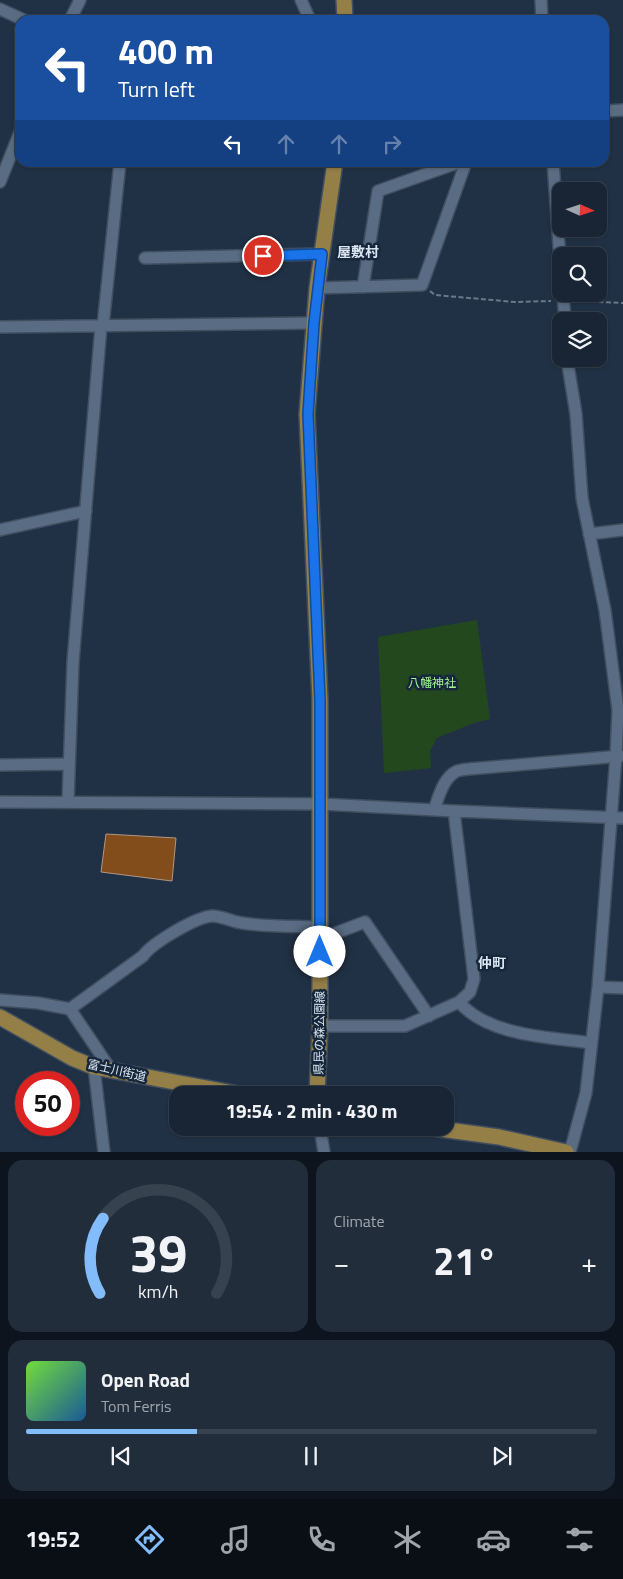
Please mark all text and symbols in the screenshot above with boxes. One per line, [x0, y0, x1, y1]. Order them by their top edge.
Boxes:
text: 400 m [118, 24, 214, 78]
icon: left [35, 35, 100, 100]
text: Turn left [118, 72, 195, 106]
icon: left [219, 130, 247, 158]
icon: ahead [272, 130, 300, 158]
icon: ahead [325, 130, 353, 158]
icon: right [378, 130, 406, 158]
north arrow [552, 182, 608, 238]
map controls [552, 182, 607, 367]
pin [242, 235, 284, 277]
district label: 屋敷村 [337, 241, 379, 262]
icon: arrive [249, 242, 277, 270]
button: search [552, 247, 607, 302]
button: layers [552, 312, 607, 367]
park label: 八幡神社 [408, 673, 456, 692]
position arrow [293, 925, 345, 977]
district label: 仲町 [478, 952, 506, 973]
street label: 県民の森公園線 [309, 991, 329, 1075]
street label: 富士川街道 [86, 1054, 148, 1086]
speed limit sign: 50 [15, 1071, 80, 1136]
text: 19:54 · 2 min · 430 m [225, 1096, 398, 1125]
text: Climate [334, 1209, 385, 1233]
text: 39 [129, 1213, 187, 1292]
text: 21° [433, 1232, 497, 1290]
text: − [334, 1241, 349, 1284]
text: + [581, 1241, 597, 1284]
text: km/h [138, 1278, 178, 1305]
text: Open Road [101, 1365, 190, 1394]
text: Tom Ferris [101, 1394, 172, 1418]
icon: previous [107, 1442, 135, 1470]
icon: pause [297, 1442, 325, 1470]
icon: next [488, 1442, 516, 1470]
text: 19:52 [26, 1522, 80, 1556]
icon: directions [132, 1522, 167, 1557]
icon: music [218, 1522, 253, 1557]
icon: phone [304, 1522, 339, 1557]
icon: climate [390, 1522, 425, 1557]
icon: car [476, 1522, 511, 1557]
icon: filters [562, 1522, 597, 1557]

